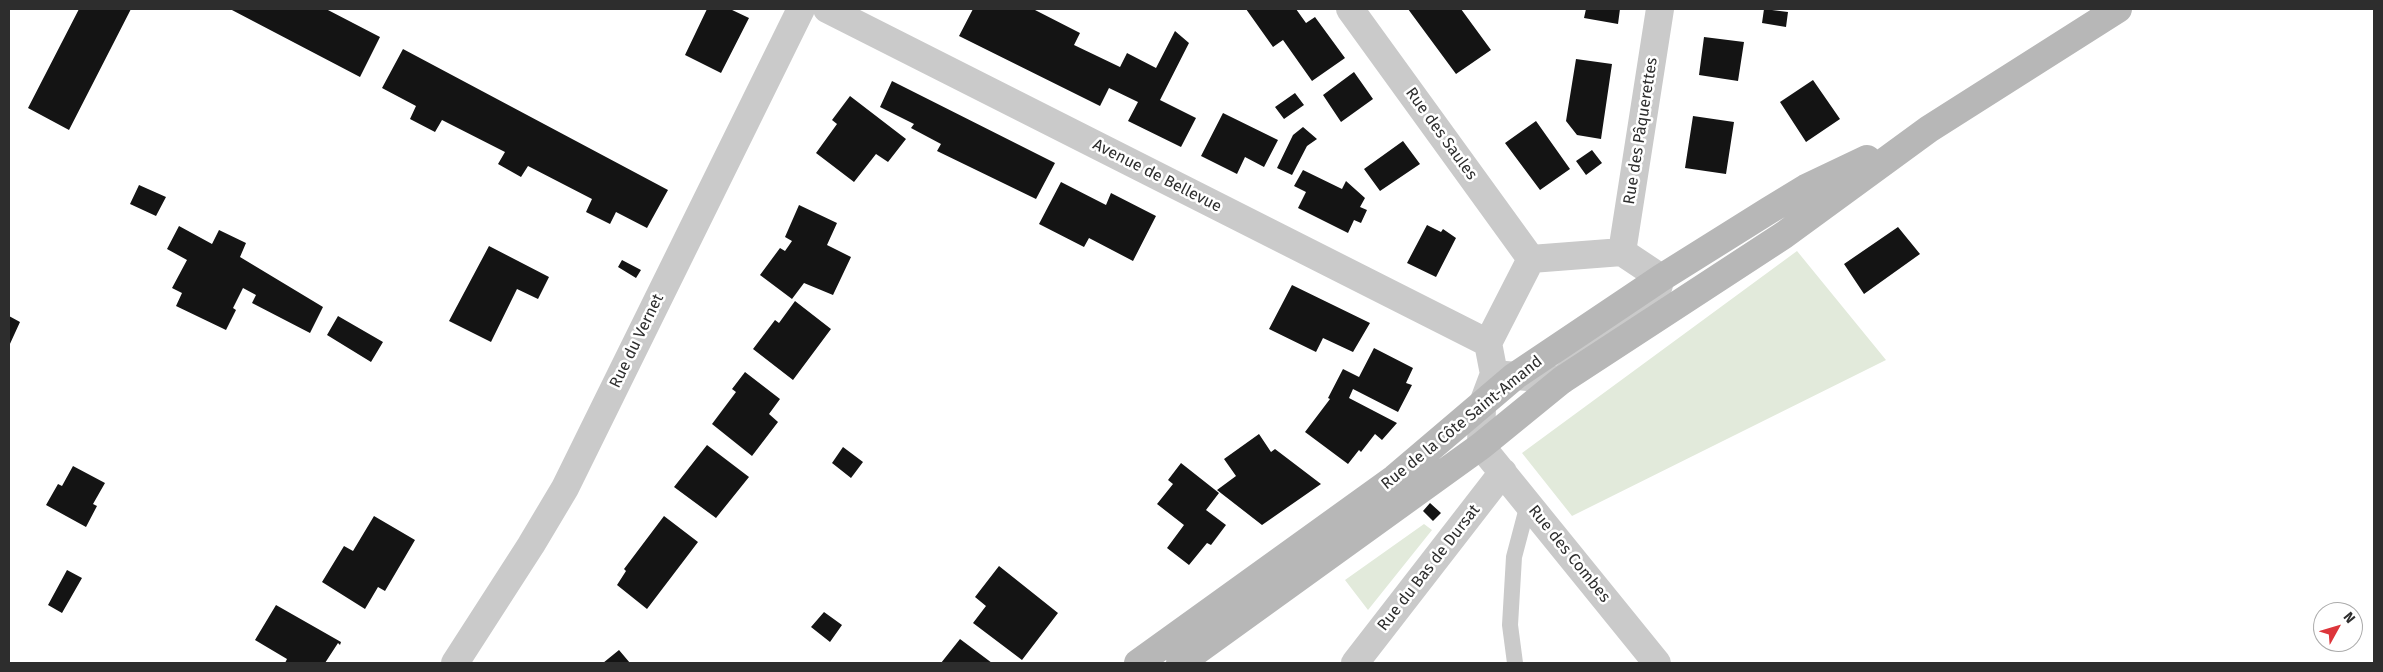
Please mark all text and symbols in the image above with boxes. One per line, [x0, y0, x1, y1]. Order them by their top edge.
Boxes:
street label: Rue des Pâquerettes [1620, 56, 1662, 206]
street label: Rue des Saules [1401, 84, 1481, 184]
street label: Avenue de Bellevue [1089, 135, 1225, 217]
street label: Rue du Vernet [606, 291, 668, 391]
street label: Rue de la Côte Saint-Amand [1378, 352, 1546, 494]
street label: Rue du Bas de Dursat [1374, 501, 1484, 635]
street label: Rue des Combes [1524, 502, 1614, 606]
north arrow [2313, 602, 2363, 652]
text: N [2340, 609, 2359, 627]

